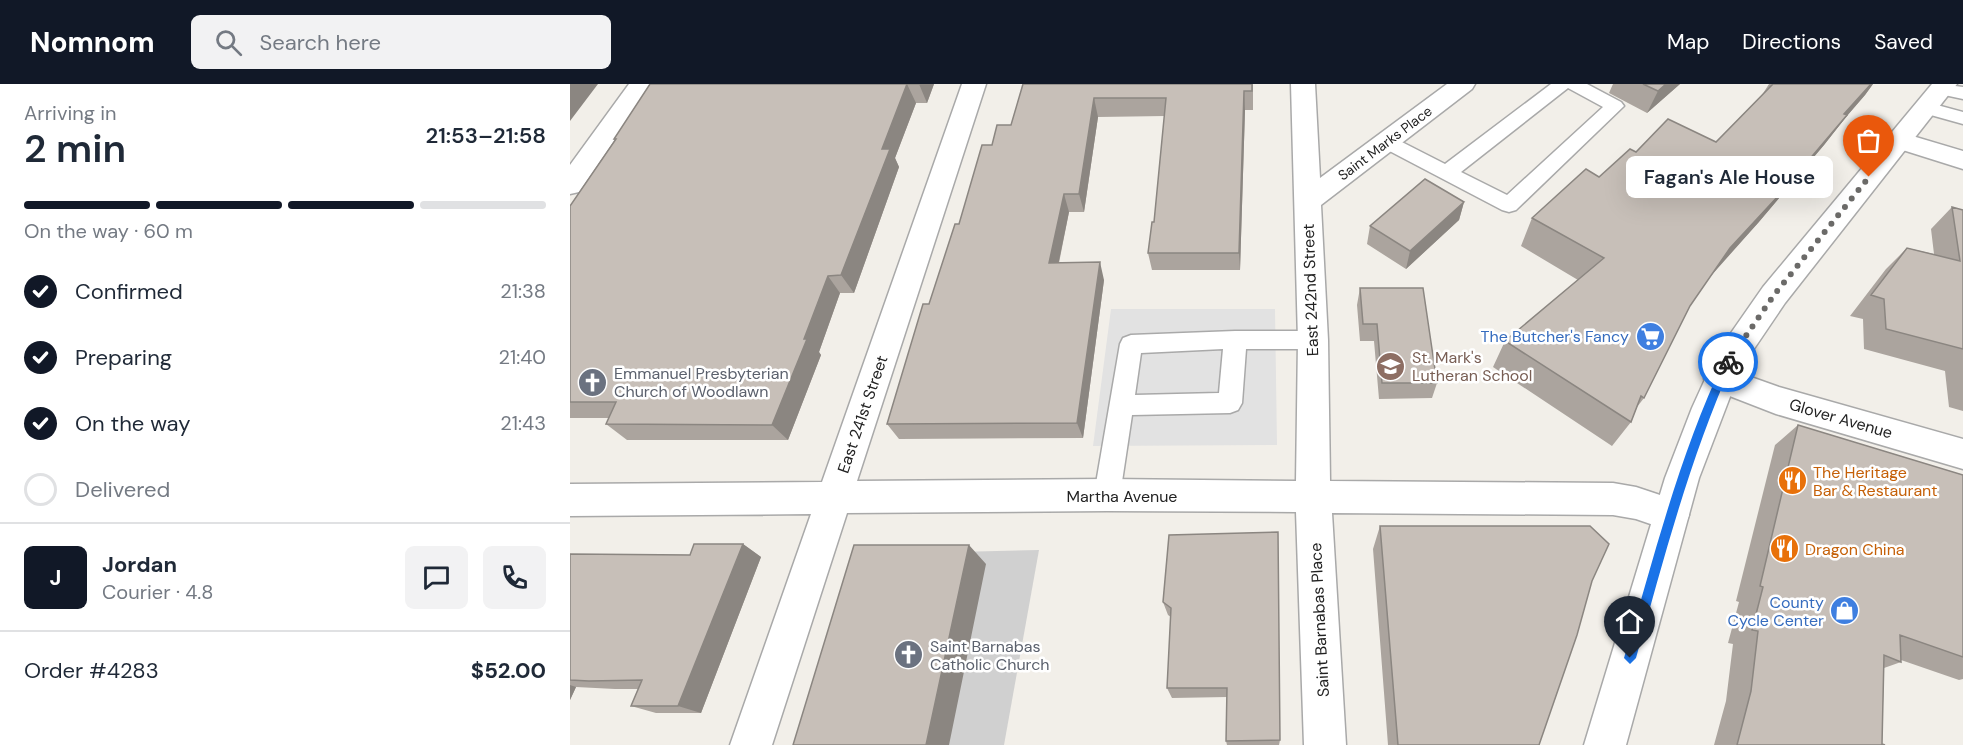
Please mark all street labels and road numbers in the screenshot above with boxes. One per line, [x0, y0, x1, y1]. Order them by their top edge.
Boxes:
street label: Saint Marks Place [1334, 102, 1436, 184]
street label: East 242nd Street [1298, 223, 1323, 357]
street label: East 241st Street [832, 353, 892, 476]
street label: Glover Avenue [1787, 394, 1895, 443]
street label: Martha Avenue [1067, 486, 1177, 507]
street label: Saint Barnabas Place [1305, 542, 1334, 698]

